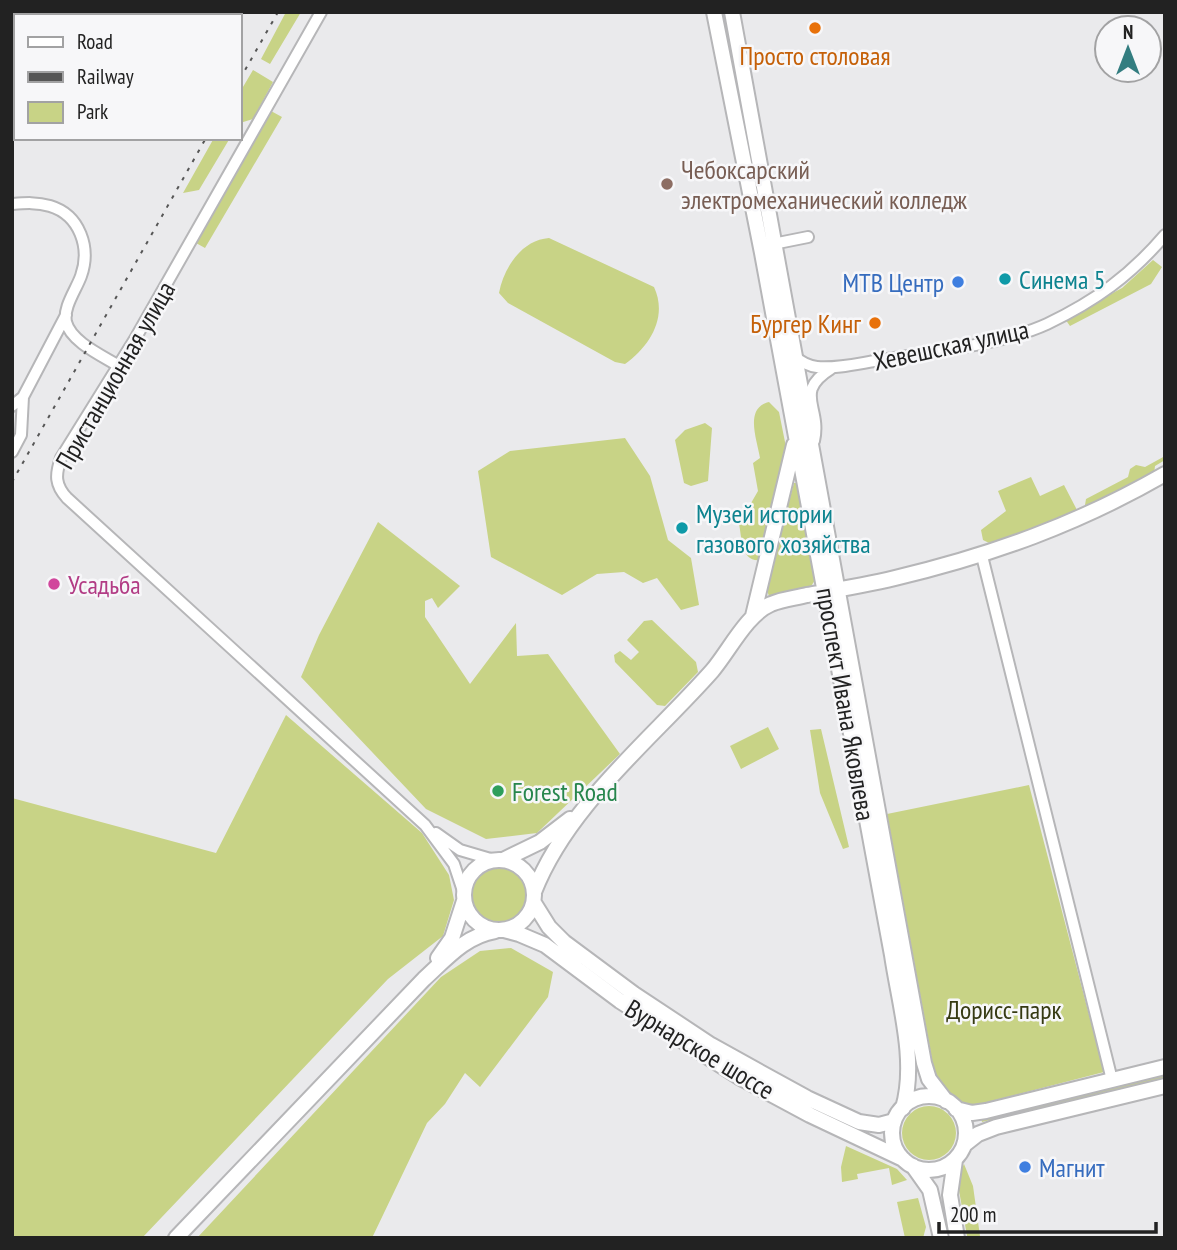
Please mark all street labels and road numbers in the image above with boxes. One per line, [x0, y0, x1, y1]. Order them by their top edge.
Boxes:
street label: Пристанционная улица [48, 275, 182, 475]
street label: Хевешская улица [870, 312, 1032, 378]
street label: проспект Ивана Яковлева [809, 585, 883, 823]
street label: Вурнарское шоссе [620, 992, 780, 1106]

